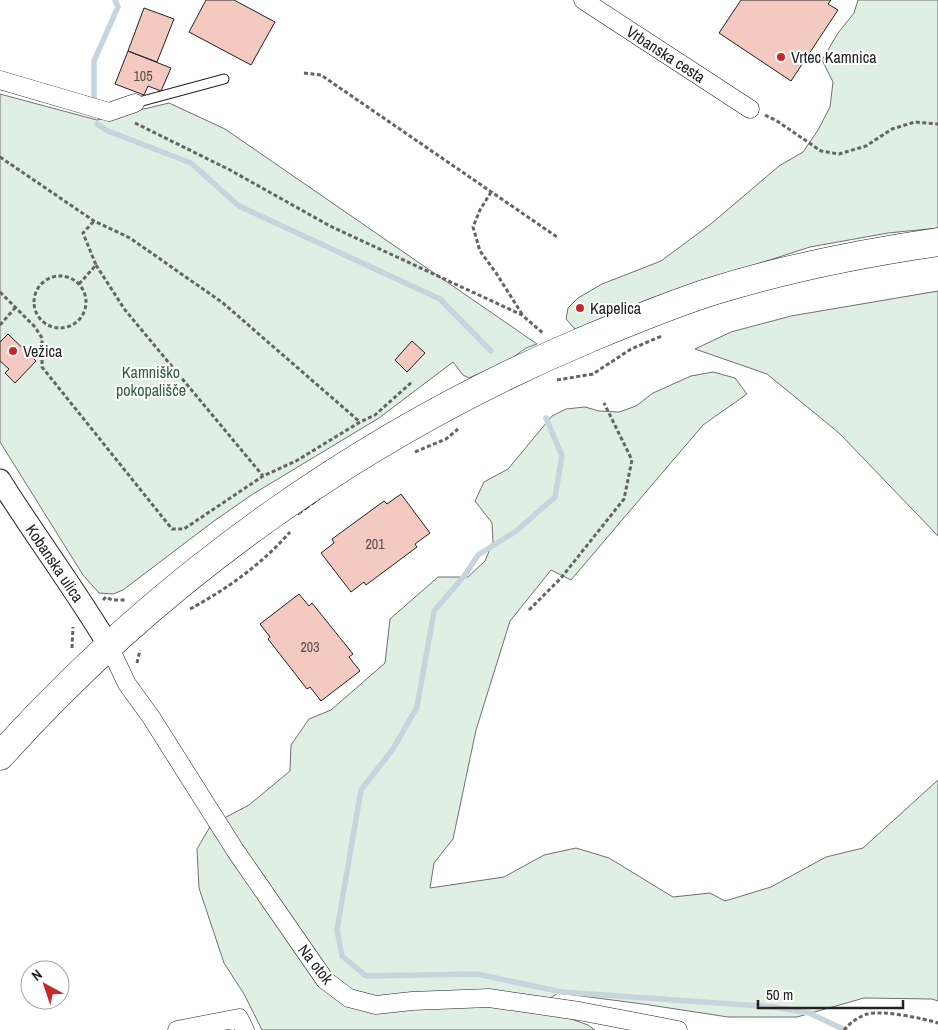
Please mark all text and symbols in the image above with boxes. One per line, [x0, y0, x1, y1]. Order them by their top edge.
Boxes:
street label: Vrbanska cesta [622, 20, 710, 88]
place label: Vrtec Kamnica [791, 46, 877, 68]
marker: Vrtec Kamnica [775, 51, 787, 63]
house number: 105 [133, 67, 153, 85]
place label: Kapelica [590, 297, 642, 319]
marker: Kapelica [574, 302, 586, 314]
place label: Vežica [23, 340, 63, 362]
marker: Vežica [7, 345, 19, 357]
park label: Kamniško pokopališče [116, 361, 186, 401]
street label: Kobanska ulica [21, 520, 90, 607]
house number: 201 [365, 535, 385, 553]
house number: 203 [300, 638, 320, 656]
street label: Na otok [293, 939, 339, 989]
north arrow [20, 960, 70, 1010]
text: N [28, 965, 46, 985]
scale bar [758, 978, 903, 1010]
text: 50 m [766, 984, 793, 1005]

